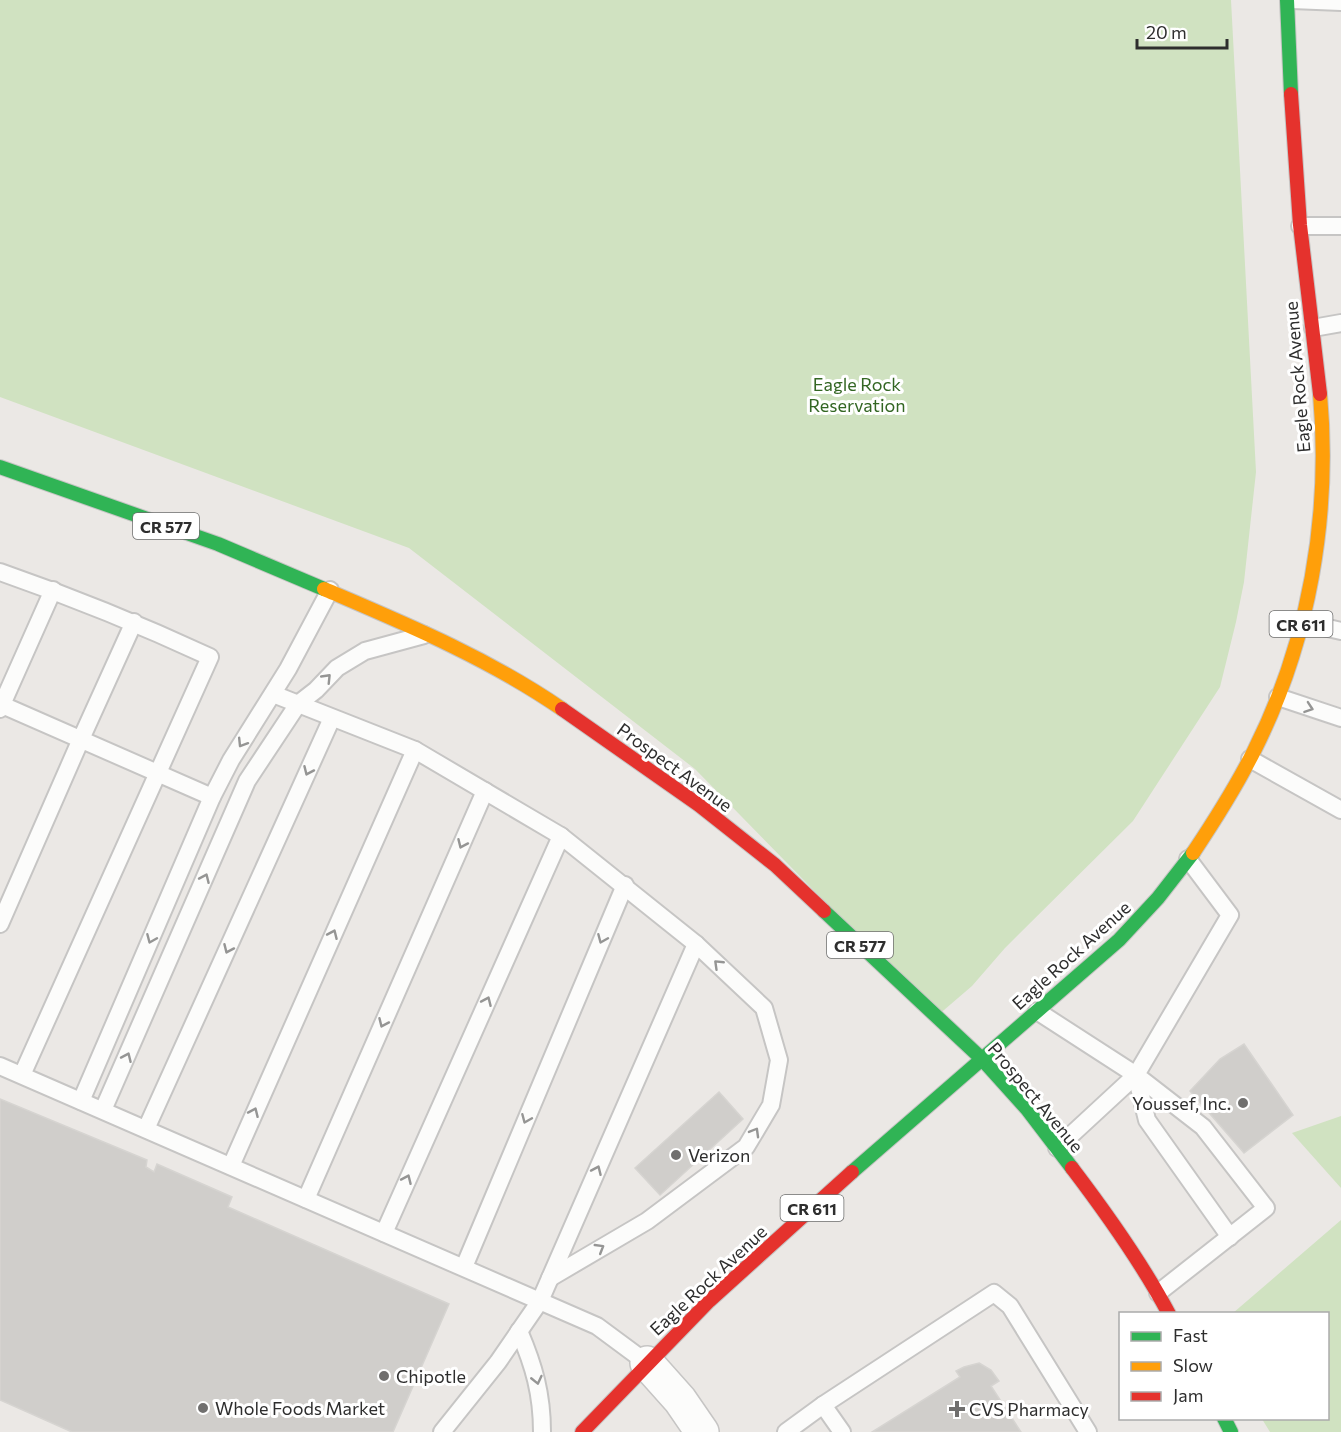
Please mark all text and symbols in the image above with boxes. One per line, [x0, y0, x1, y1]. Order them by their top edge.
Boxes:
scale bar [1137, 12, 1227, 50]
text: 20 m [1146, 21, 1187, 43]
street label: Eagle Rock Avenue [1279, 300, 1315, 454]
park label: Eagle Rock Reservation [808, 373, 906, 416]
road number: CR 577 [133, 513, 199, 539]
road number: CR 611 [1270, 611, 1332, 637]
one-way arrow [320, 675, 331, 685]
one-way arrow [1303, 700, 1314, 713]
street label: Prospect Avenue [613, 718, 737, 816]
one-way arrow [237, 737, 249, 747]
one-way arrow [303, 765, 315, 776]
one-way arrow [457, 838, 469, 849]
one-way arrow [197, 873, 209, 884]
street label: Eagle Rock Avenue [1007, 896, 1135, 1014]
one-way arrow [326, 930, 338, 941]
one-way arrow [146, 932, 158, 943]
road number: CR 577 [827, 932, 893, 958]
one-way arrow [597, 933, 609, 944]
one-way arrow [223, 942, 235, 953]
one-way arrow [714, 961, 725, 972]
one-way arrow [480, 997, 492, 1008]
one-way arrow [379, 1017, 391, 1028]
street label: Prospect Avenue [984, 1038, 1088, 1156]
one-way arrow [120, 1052, 132, 1063]
place label: Youssef, Inc. [1132, 1092, 1231, 1114]
marker: Youssef, Inc. [1236, 1096, 1250, 1110]
one-way arrow [247, 1108, 259, 1119]
one-way arrow [521, 1112, 533, 1123]
one-way arrow [747, 1128, 759, 1138]
place label: Verizon [688, 1144, 750, 1166]
marker: Verizon [669, 1148, 683, 1162]
one-way arrow [590, 1166, 602, 1177]
one-way arrow [400, 1175, 412, 1186]
road number: CR 611 [780, 1195, 844, 1221]
street label: Eagle Rock Avenue [645, 1220, 771, 1340]
one-way arrow [594, 1244, 604, 1256]
legend [1119, 1312, 1329, 1420]
text: Fast [1173, 1324, 1208, 1346]
text: Slow [1173, 1354, 1213, 1376]
place label: Chipotle [396, 1365, 466, 1387]
marker: Chipotle [377, 1369, 391, 1383]
one-way arrow [529, 1375, 542, 1385]
text: Jam [1173, 1384, 1203, 1406]
place label: Whole Foods Market [215, 1397, 385, 1419]
place label: CVS Pharmacy [969, 1398, 1089, 1420]
marker: Whole Foods Market [196, 1401, 210, 1415]
marker: CVS Pharmacy [950, 1402, 964, 1416]

